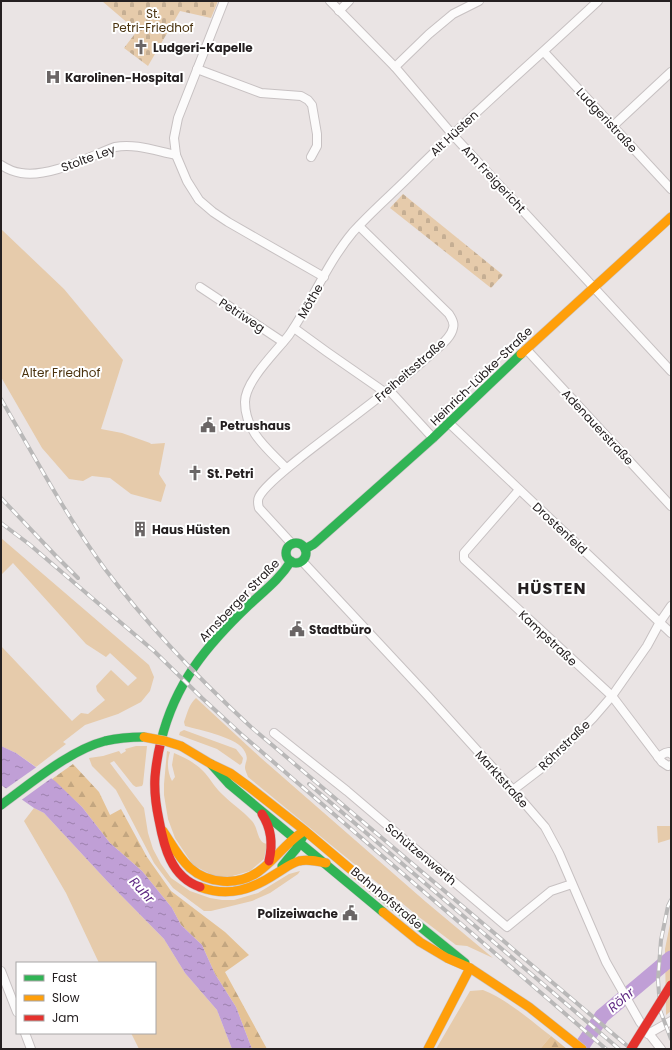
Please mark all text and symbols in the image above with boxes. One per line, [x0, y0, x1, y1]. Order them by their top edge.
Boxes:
park label: St. Petri-Friedhof [112, 5, 194, 36]
church icon: Ludgeri-Kapelle [132, 38, 150, 56]
place label: Ludgeri-Kapelle [153, 39, 253, 56]
hospital icon: Karolinen-Hospital [44, 68, 62, 86]
place label: Karolinen-Hospital [65, 69, 183, 86]
street label: Ludgeristraße [573, 84, 641, 156]
street label: Alt Hüsten [426, 106, 482, 160]
street label: Stolte Ley [59, 140, 118, 176]
street label: Am Freigericht [458, 141, 530, 217]
street label: Möthe [293, 281, 327, 321]
street label: Petriweg [216, 294, 268, 336]
street label: Heinrich-Lübke-Straße [426, 323, 536, 429]
street label: Freiheitsstraße [371, 335, 449, 405]
park label: Alter Friedhof [22, 364, 100, 381]
street label: Adenauerstraße [558, 385, 638, 469]
public building icon: Petrushaus [199, 416, 217, 434]
place label: Petrushaus [220, 417, 291, 434]
church icon: St. Petri [186, 464, 204, 482]
place label: St. Petri [207, 465, 254, 482]
street label: Drostenfeld [529, 498, 591, 558]
building icon: Haus Hüsten [131, 520, 149, 538]
place label: Haus Hüsten [152, 521, 230, 538]
street label: Arnsberger Straße [195, 555, 283, 645]
district label: HÜSTEN [518, 577, 586, 600]
street label: Kampstraße [515, 606, 581, 670]
public building icon: Stadtbüro [288, 620, 306, 638]
place label: Stadtbüro [309, 621, 372, 638]
street label: Röhrstraße [534, 716, 594, 774]
street label: Marktstraße [471, 746, 533, 812]
street label: Schützenwerth [382, 819, 460, 889]
street label: Bahnhofstraße [347, 863, 427, 933]
water label: Ruhr [125, 873, 160, 908]
public building icon: Polizeiwache [341, 904, 359, 922]
place label: Polizeiwache [258, 905, 339, 922]
legend [16, 962, 156, 1034]
text: Fast [52, 969, 77, 986]
water label: Röhr [604, 983, 639, 1017]
text: Slow [52, 989, 80, 1006]
text: Jam [52, 1009, 79, 1026]

